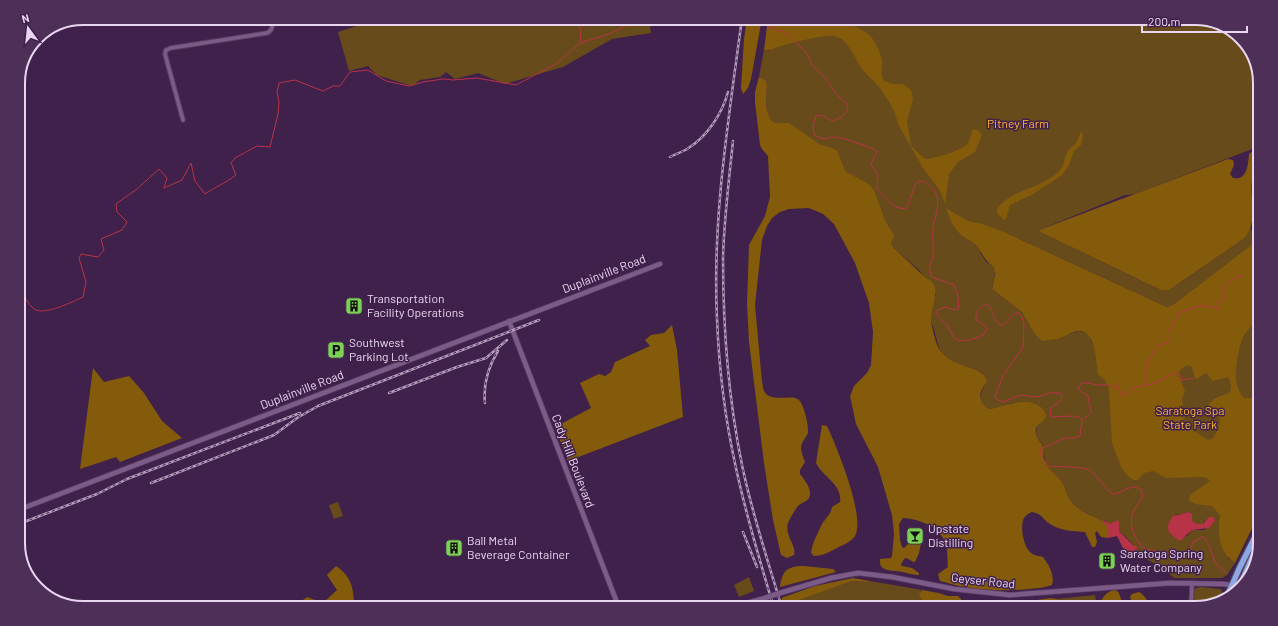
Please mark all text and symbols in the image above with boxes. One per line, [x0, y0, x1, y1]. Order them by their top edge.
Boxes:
north arrow [8, 8, 48, 48]
scale bar [1142, 8, 1247, 34]
text: N [20, 11, 31, 25]
text: 200 m [1148, 14, 1180, 28]
park label: Pitney Farm [987, 116, 1049, 130]
street label: Duplainville Road [560, 251, 647, 295]
place label: Transportation Facility Operations [367, 291, 464, 319]
building icon: Transportation Facility Operations [344, 296, 364, 316]
place label: Southwest Parking Lot [349, 335, 409, 363]
parking icon: Southwest Parking Lot [326, 340, 346, 360]
street label: Duplainville Road [258, 367, 345, 411]
park label: Saratoga Spa State Park [1156, 403, 1225, 431]
street label: Cady Hill Boulevard [550, 412, 598, 509]
place label: Upstate Distilling [928, 521, 973, 549]
bar icon: Upstate Distilling [905, 526, 925, 546]
place label: Ball Metal Beverage Container [467, 533, 570, 561]
building icon: Ball Metal Beverage Container [444, 538, 464, 558]
place label: Saratoga Spring Water Company [1120, 546, 1203, 574]
building icon: Saratoga Spring Water Company [1097, 551, 1117, 571]
street label: Geyser Road [950, 570, 1016, 590]

